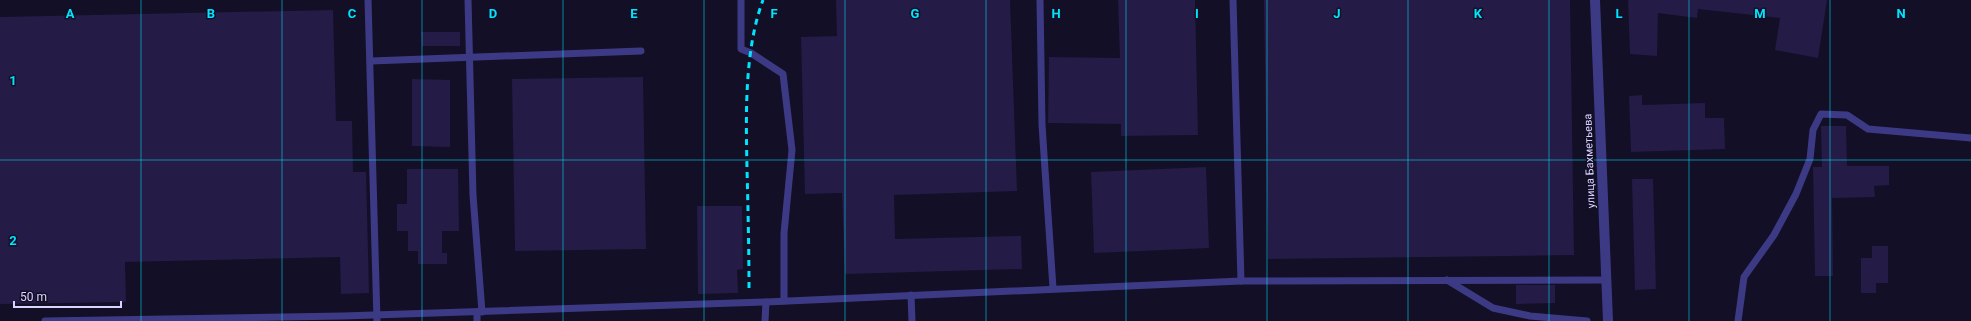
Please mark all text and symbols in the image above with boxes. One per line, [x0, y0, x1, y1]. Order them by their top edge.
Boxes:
text: A [66, 6, 75, 21]
text: B [207, 6, 215, 21]
text: C [348, 6, 357, 21]
text: D [489, 6, 497, 21]
text: E [630, 6, 638, 21]
text: F [770, 6, 778, 21]
text: G [911, 6, 920, 21]
text: H [1051, 6, 1061, 21]
text: I [1195, 6, 1199, 21]
text: J [1333, 6, 1341, 21]
text: K [1474, 6, 1483, 21]
text: L [1615, 6, 1623, 21]
text: M [1754, 6, 1766, 21]
text: N [1896, 6, 1906, 21]
text: 1 [9, 73, 17, 88]
street label: улица Бахметьева [1581, 113, 1598, 208]
text: 2 [9, 233, 17, 248]
scale bar [14, 283, 121, 309]
text: 50 m [20, 290, 47, 304]

